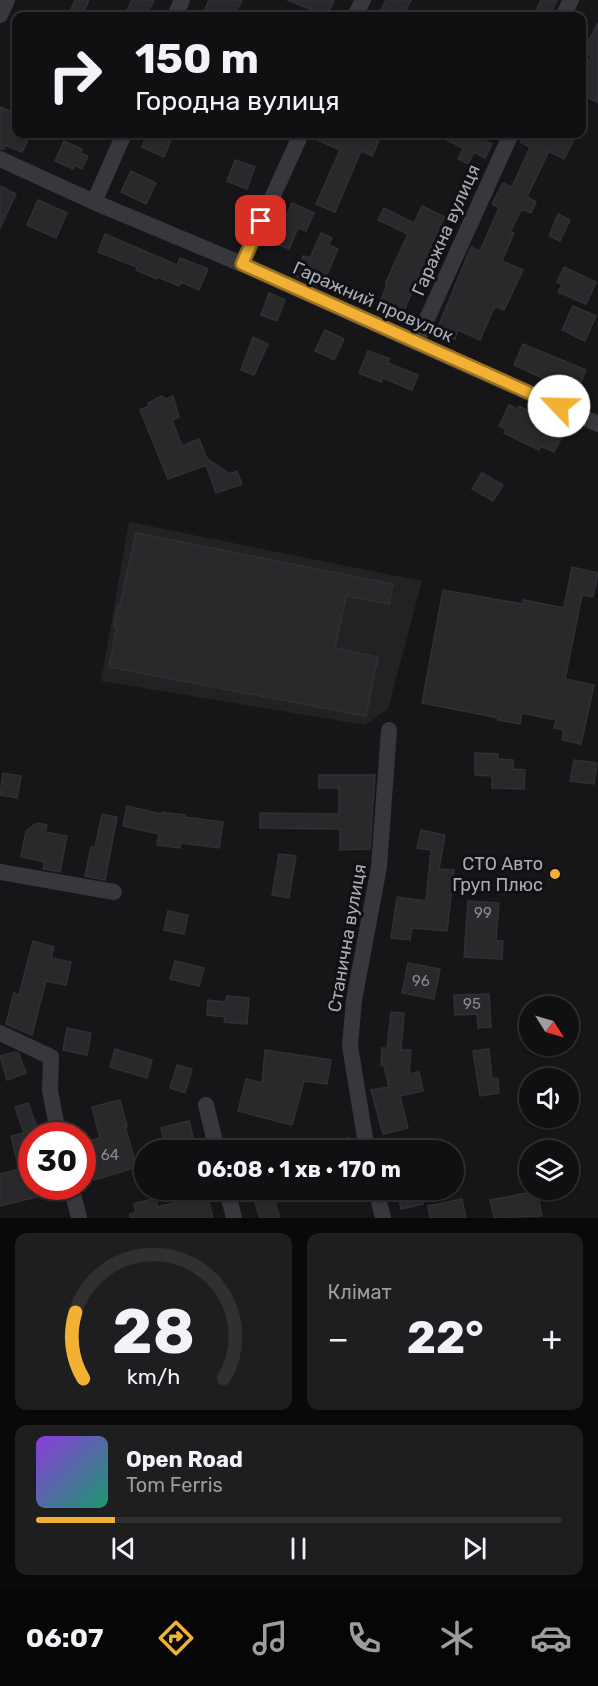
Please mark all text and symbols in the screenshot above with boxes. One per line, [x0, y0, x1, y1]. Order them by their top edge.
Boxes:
text: 150 m [135, 34, 259, 84]
icon: right [36, 36, 114, 114]
text: Городна вулиця [135, 85, 340, 117]
street label: Гаражна вулиця [407, 161, 485, 299]
pin [235, 195, 286, 246]
icon: arrive [244, 204, 277, 237]
street label: Гаражний провулок [289, 257, 457, 347]
position arrow [527, 374, 591, 438]
place label: СТО Авто Груп Плюс [452, 853, 543, 896]
street label: Станична вулиця [323, 862, 371, 1014]
marker: СТО Авто Груп Плюс [548, 867, 562, 881]
house number: 99 [474, 904, 492, 922]
house number: 96 [412, 972, 430, 990]
house number: 95 [463, 995, 481, 1013]
north arrow [519, 996, 579, 1056]
map controls [519, 996, 579, 1200]
button: sound [519, 1068, 579, 1128]
speed limit sign: 30 [18, 1122, 96, 1200]
button: layers [519, 1140, 579, 1200]
house number: 64 [101, 1146, 119, 1164]
text: 06:08 · 1 хв · 170 m [197, 1156, 401, 1183]
text: Клімат [328, 1280, 392, 1304]
text: 28 [112, 1295, 195, 1369]
text: 22° [407, 1311, 484, 1364]
text: − [328, 1319, 349, 1358]
text: + [541, 1319, 562, 1358]
text: km/h [126, 1364, 180, 1389]
text: Open Road [126, 1446, 243, 1473]
text: Tom Ferris [126, 1473, 223, 1497]
icon: previous [107, 1532, 140, 1565]
icon: pause [282, 1532, 315, 1565]
icon: next [458, 1532, 491, 1565]
icon: directions [155, 1617, 197, 1659]
icon: music [249, 1617, 291, 1659]
icon: phone [343, 1617, 385, 1659]
icon: climate [436, 1617, 478, 1659]
icon: car [530, 1617, 572, 1659]
text: 06:07 [26, 1622, 104, 1654]

